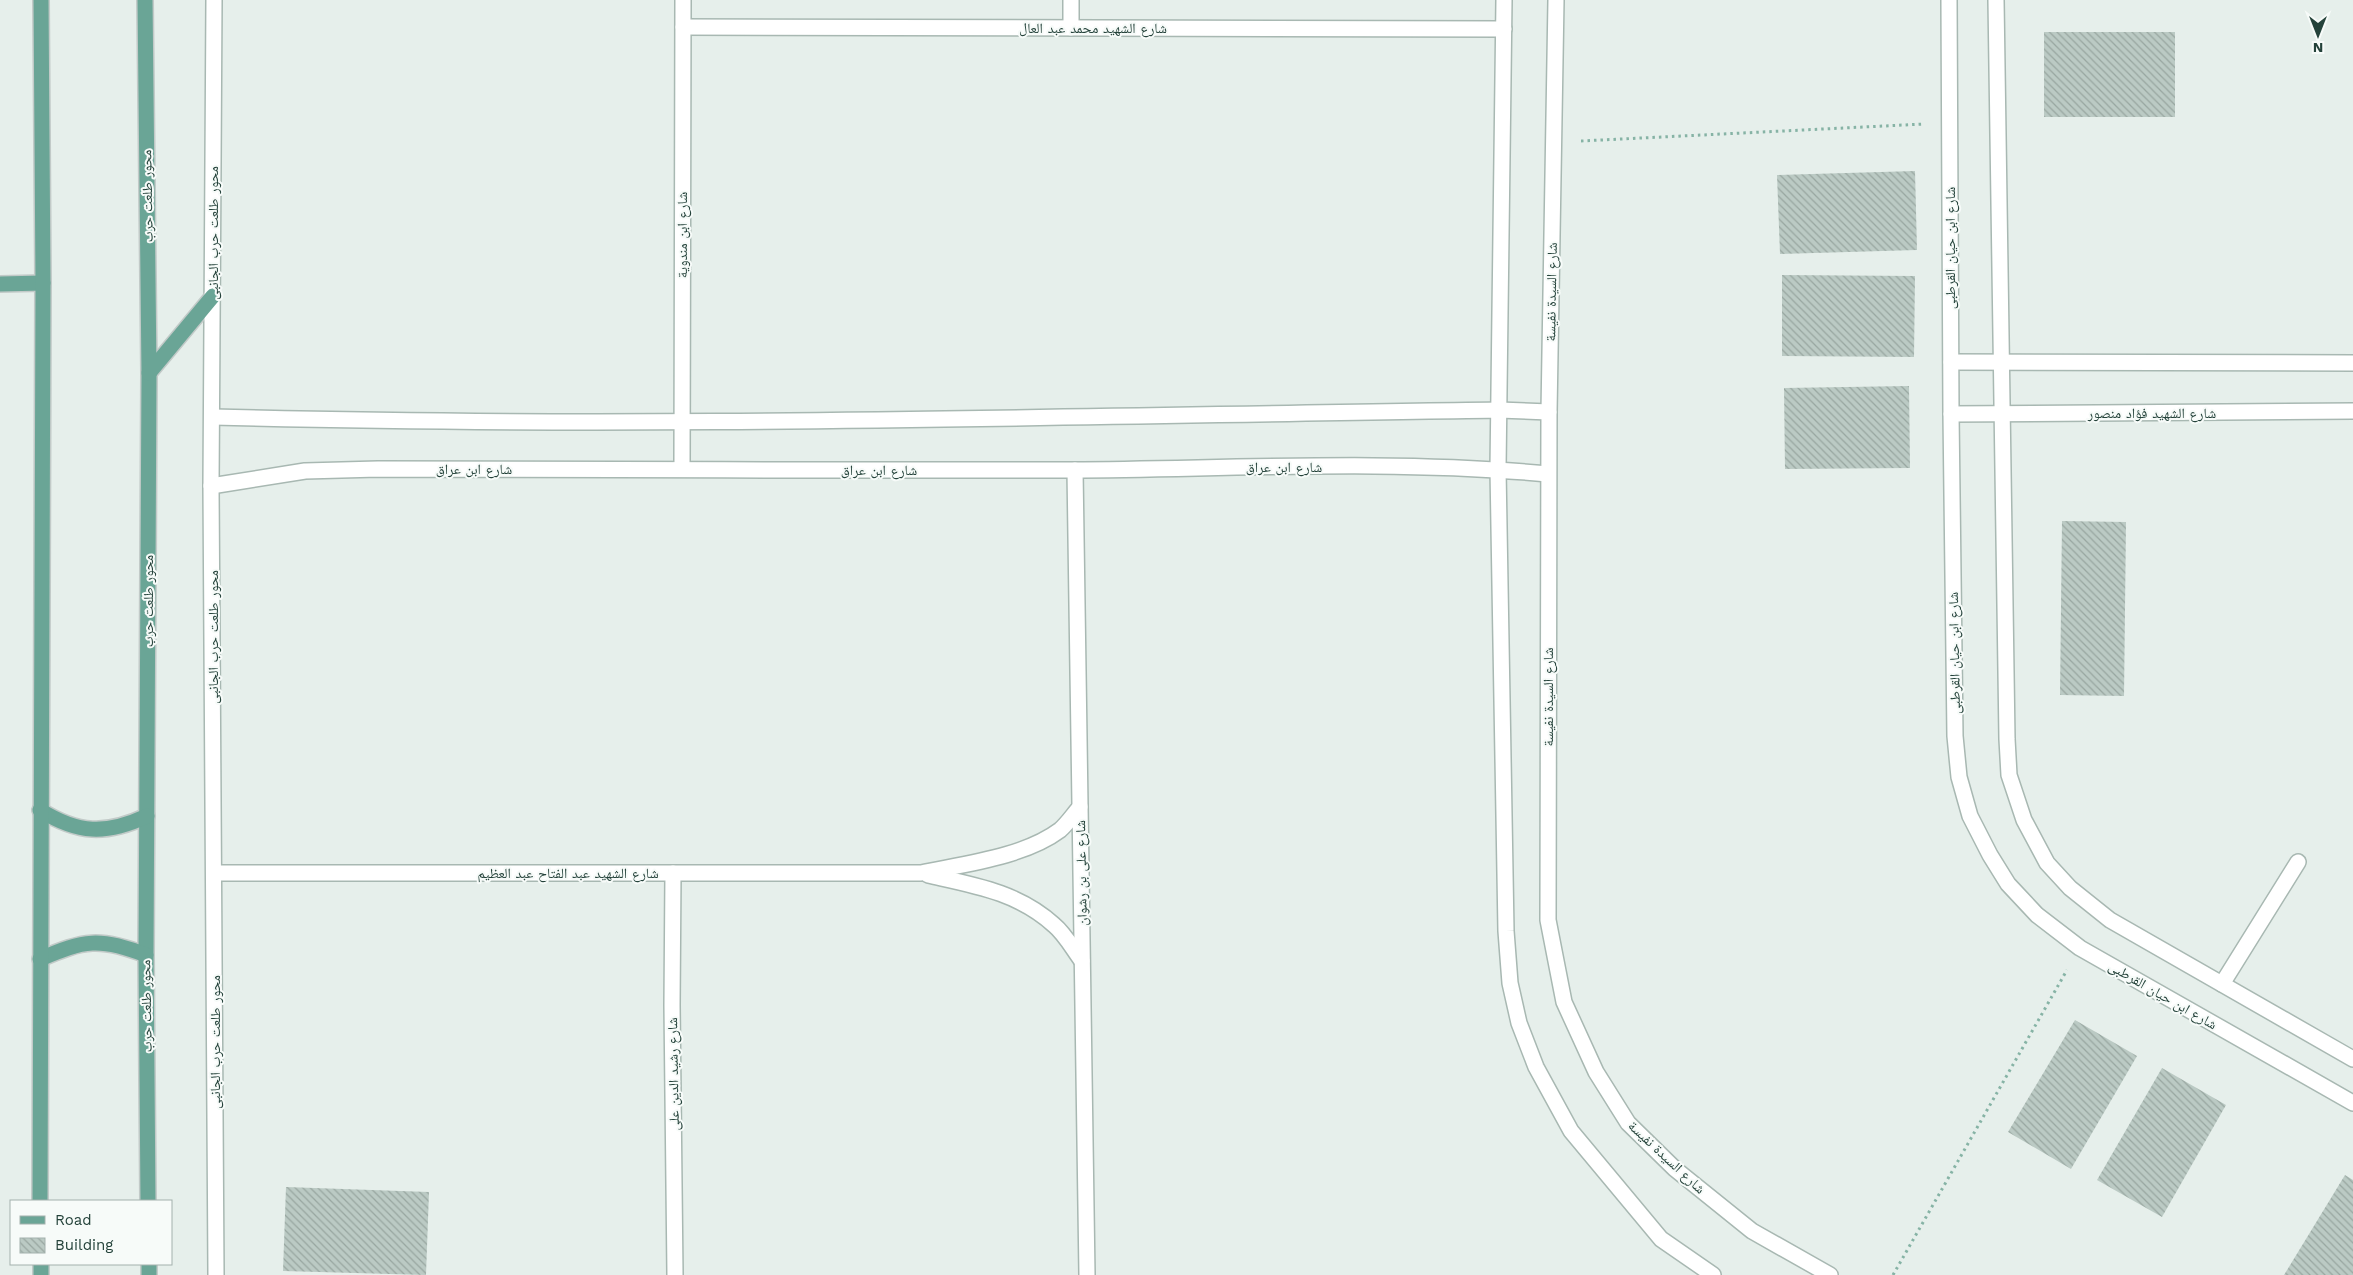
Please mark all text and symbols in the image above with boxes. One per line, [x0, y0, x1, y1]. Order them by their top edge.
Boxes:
north arrow [2293, 10, 2343, 60]
street label: شارع الشهيد محمد عبد العال [1019, 20, 1167, 38]
text: N [2313, 40, 2323, 56]
street label: محور طلعت حرب [138, 150, 157, 242]
street label: محور طلعت حرب الجانبى [205, 166, 222, 300]
street label: شارع ابن حيان القرطبى [1942, 187, 1960, 309]
street label: شارع ابن مندوية [674, 192, 692, 278]
street label: شارع السيدة نفيسة [1542, 242, 1562, 342]
street label: شارع الشهيد فؤاد منصور [2087, 405, 2216, 423]
street label: شارع ابن عراق [1246, 459, 1322, 477]
street label: شارع ابن عراق [436, 461, 512, 479]
street label: شارع ابن عراق [841, 462, 917, 480]
street label: محور طلعت حرب [140, 555, 157, 647]
street label: محور طلعت حرب الجانبى [205, 570, 222, 704]
street label: شارع ابن حيان القرطبى [1945, 592, 1965, 714]
street label: شارع السيدة نفيسة [1540, 647, 1558, 747]
street label: شارع على بن رشوان [1072, 820, 1092, 926]
street label: شارع الشهيد عبد الفتاح عبد العظيم [477, 865, 659, 883]
street label: شارع ابن حيان القرطبى [2105, 957, 2220, 1034]
street label: محور طلعت حرب [137, 960, 156, 1052]
street label: محور طلعت حرب الجانبى [207, 975, 224, 1109]
street label: شارع رشيد الدين على [664, 1017, 684, 1131]
street label: شارع السيدة نفيسة [1624, 1117, 1709, 1198]
legend [10, 1200, 172, 1265]
text: Road [55, 1211, 92, 1229]
text: Building [55, 1236, 113, 1254]

